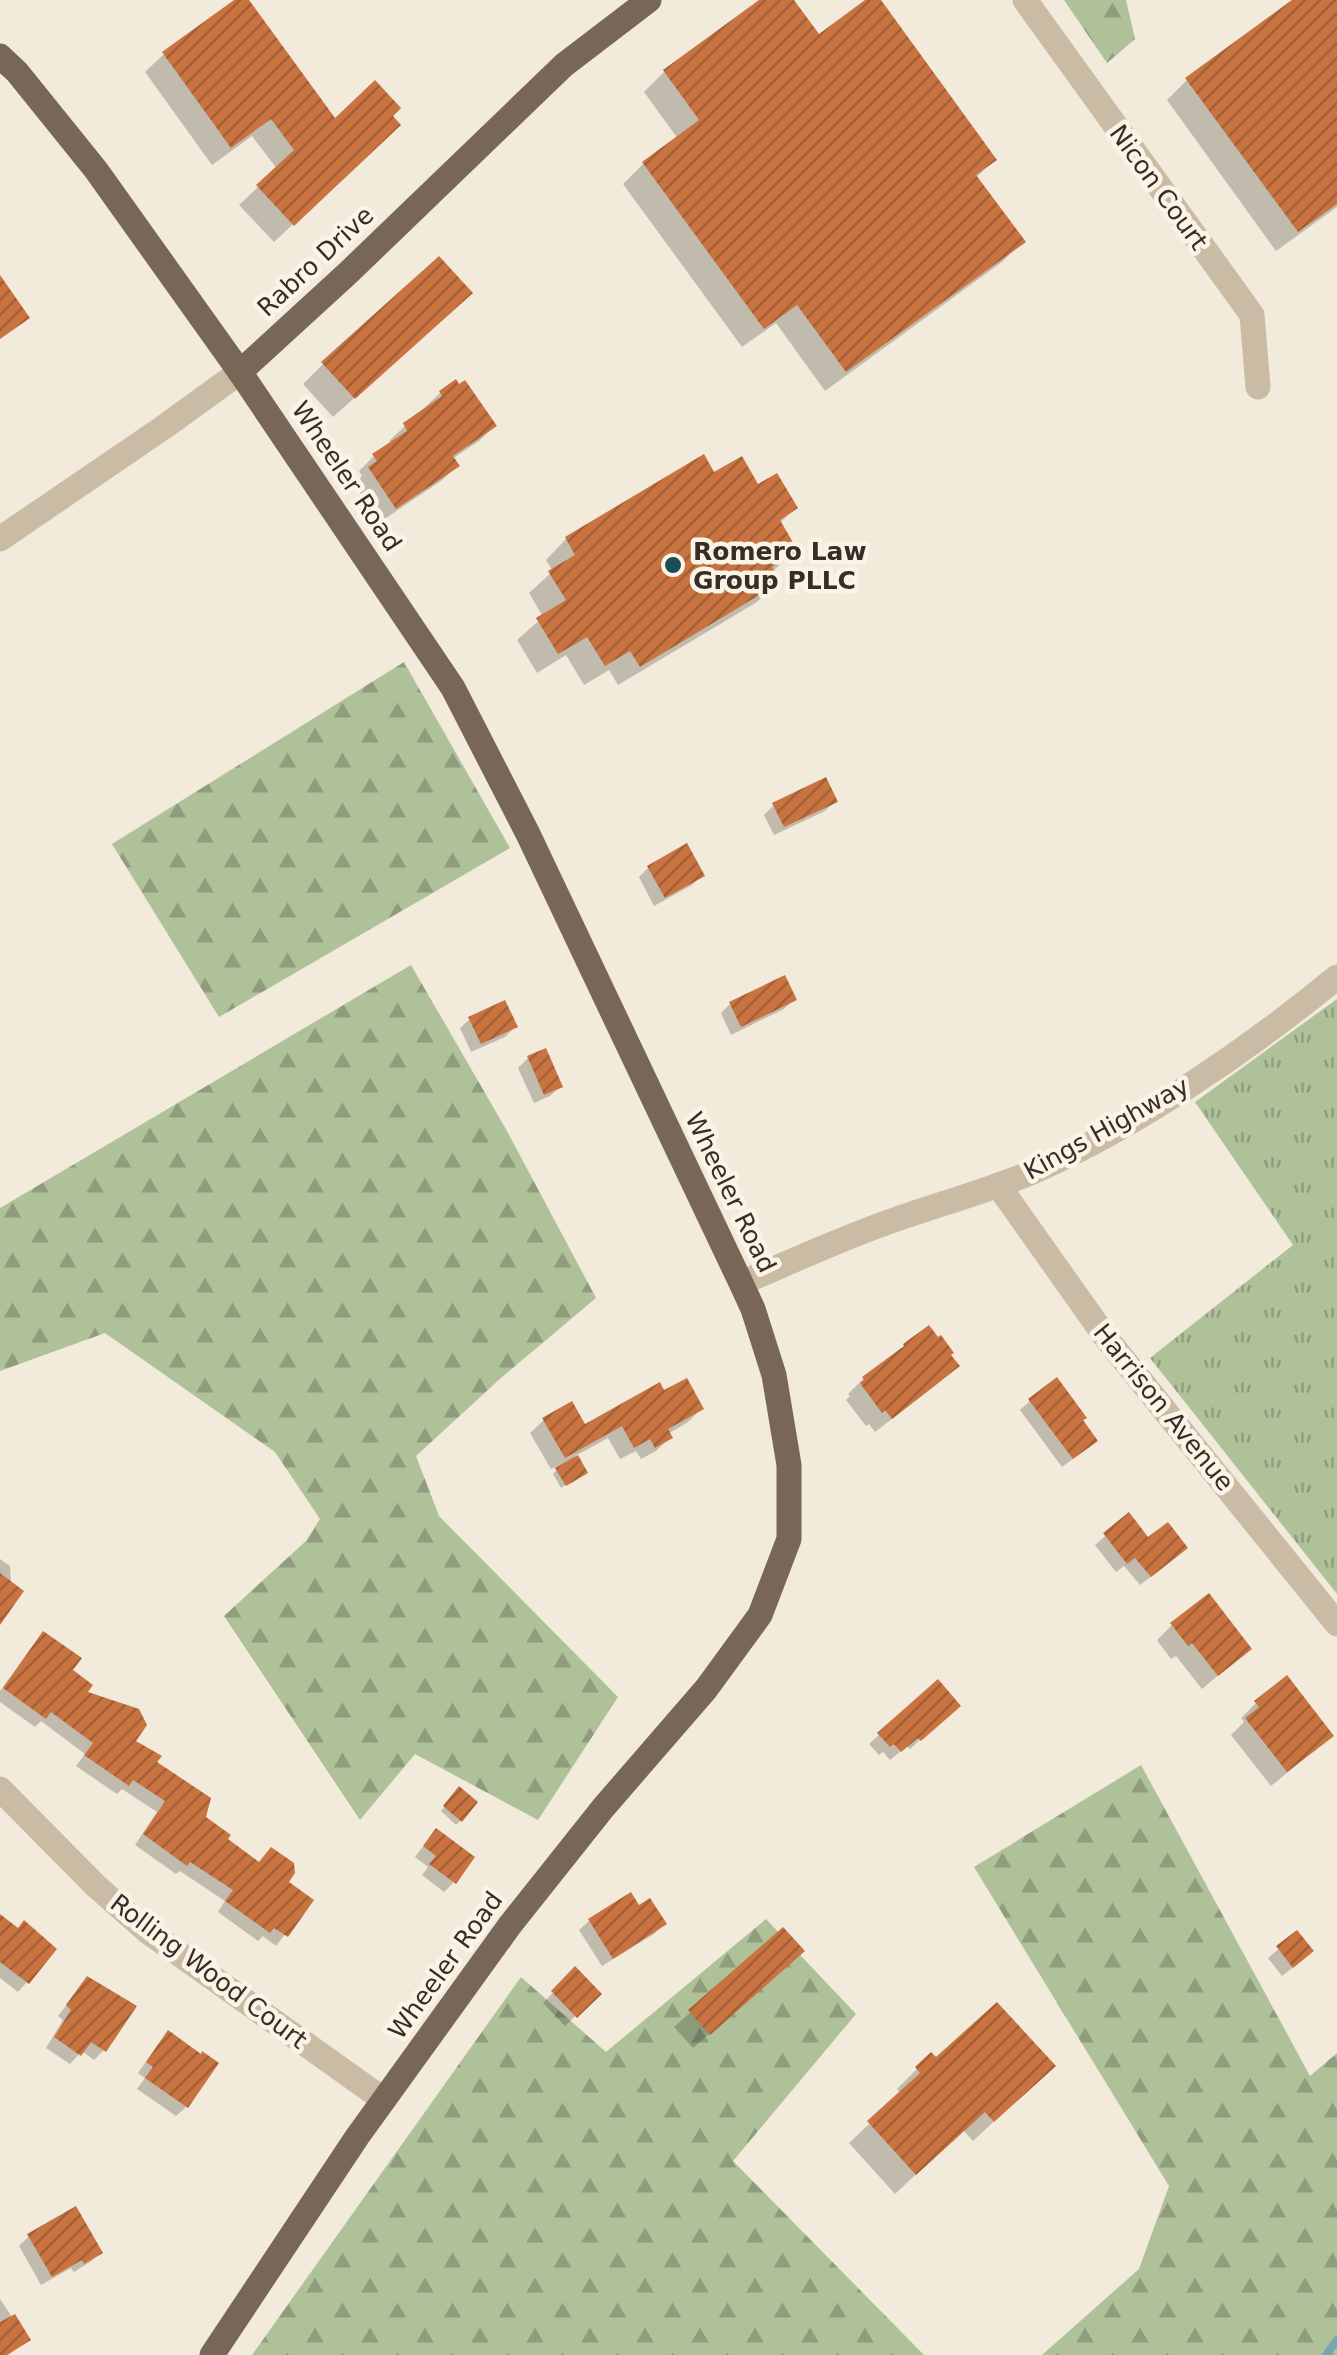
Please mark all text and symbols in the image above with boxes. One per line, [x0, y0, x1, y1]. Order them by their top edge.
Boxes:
street label: Nicon Court [1104, 119, 1214, 256]
street label: Rabro Drive [251, 200, 379, 322]
street label: Wheeler Road [286, 396, 407, 557]
place label: Romero Law Group PLLC [693, 537, 867, 595]
marker: Romero Law Group PLLC [662, 554, 684, 576]
street label: Kings Highway [1019, 1071, 1194, 1186]
street label: Wheeler Road [679, 1107, 782, 1277]
street label: Harrison Avenue [1087, 1318, 1240, 1497]
street label: Wheeler Road [382, 1886, 508, 2044]
street label: Rolling Wood Court [105, 1888, 313, 2055]

